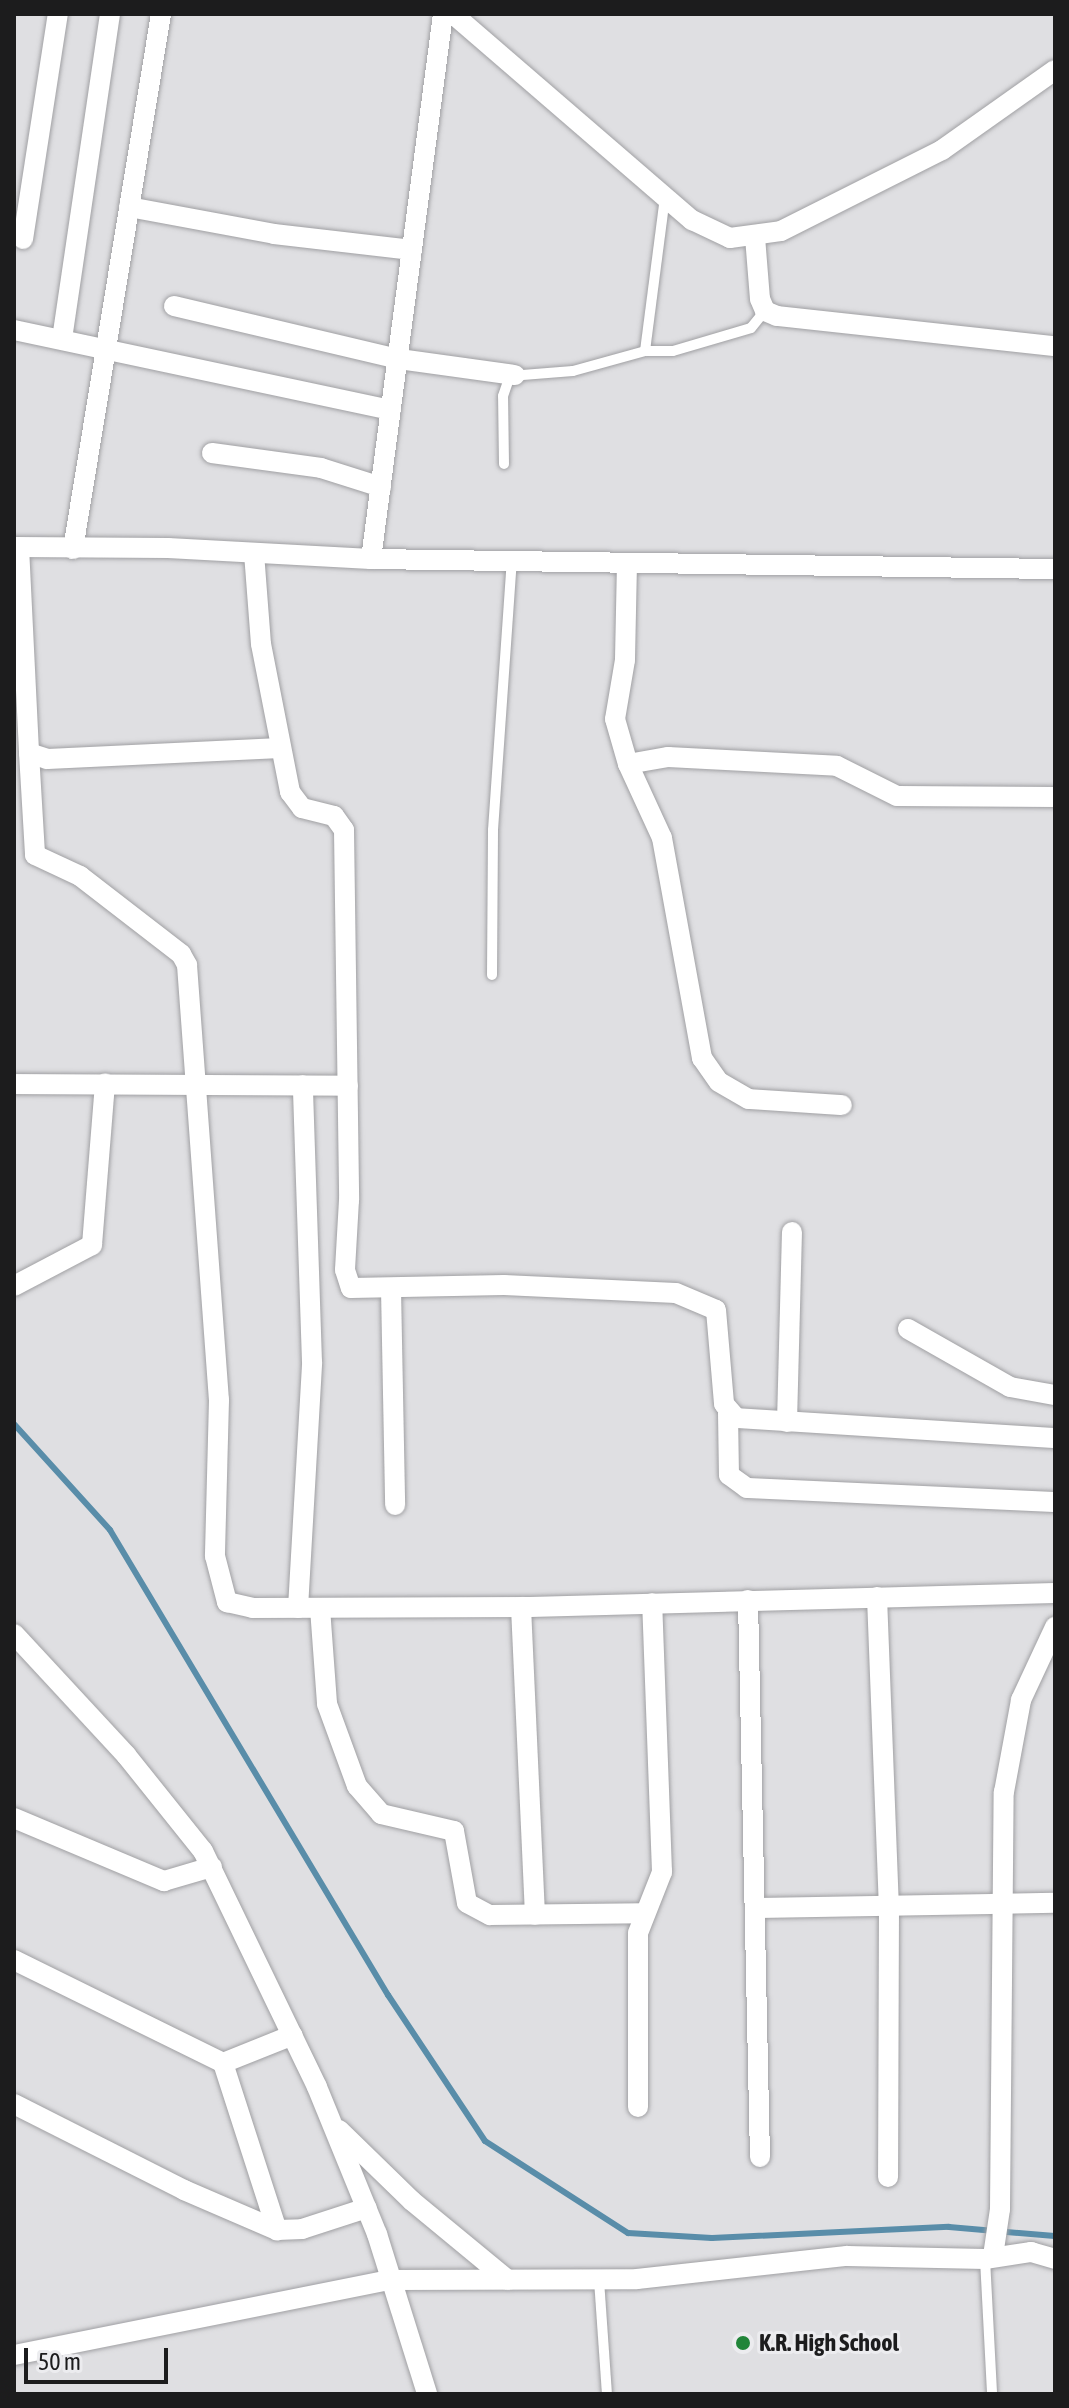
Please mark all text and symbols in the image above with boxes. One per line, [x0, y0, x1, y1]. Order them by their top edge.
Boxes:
place label: K.R. High School [759, 2329, 899, 2357]
scale bar [28, 2332, 172, 2382]
marker: K.R. High School [734, 2334, 752, 2352]
text: 50 m [38, 2348, 81, 2375]

